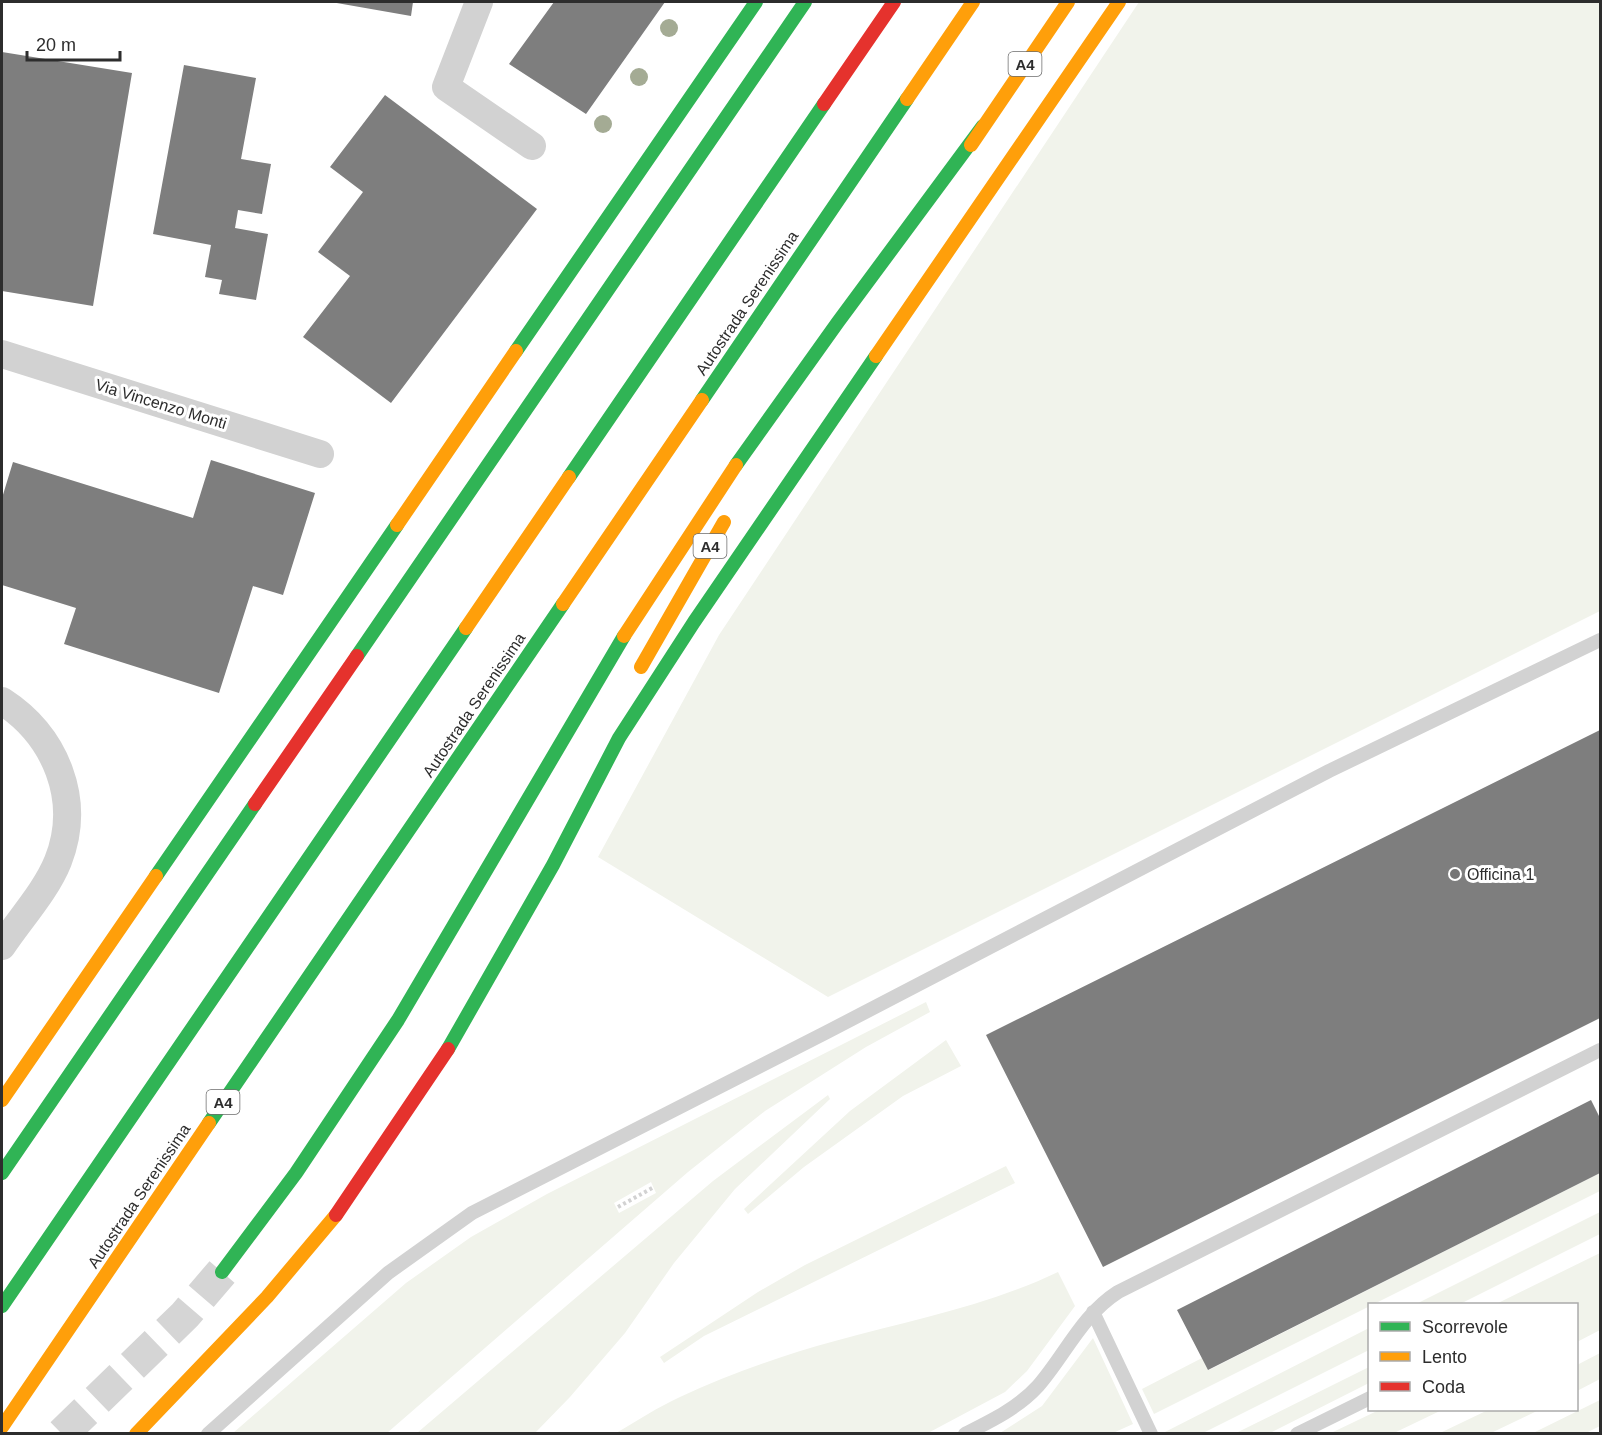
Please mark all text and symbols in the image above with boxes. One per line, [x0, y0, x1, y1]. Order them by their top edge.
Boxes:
scale bar [27, 24, 120, 62]
text: 20 m [36, 35, 76, 55]
road number: A4 [1008, 52, 1042, 76]
street label: Autostrada Serenissima [692, 228, 802, 378]
street label: Via Vincenzo Monti [93, 376, 229, 432]
road number: A4 [694, 534, 726, 558]
street label: Autostrada Serenissima [419, 630, 529, 780]
place label: Officina 1 [1467, 866, 1534, 883]
marker: Officina 1 [1448, 867, 1462, 881]
road number: A4 [206, 1090, 240, 1114]
street label: Autostrada Serenissima [84, 1121, 194, 1271]
legend [1368, 1303, 1578, 1411]
text: Scorrevole [1422, 1317, 1508, 1337]
text: Lento [1422, 1347, 1467, 1367]
text: Coda [1422, 1377, 1466, 1397]

